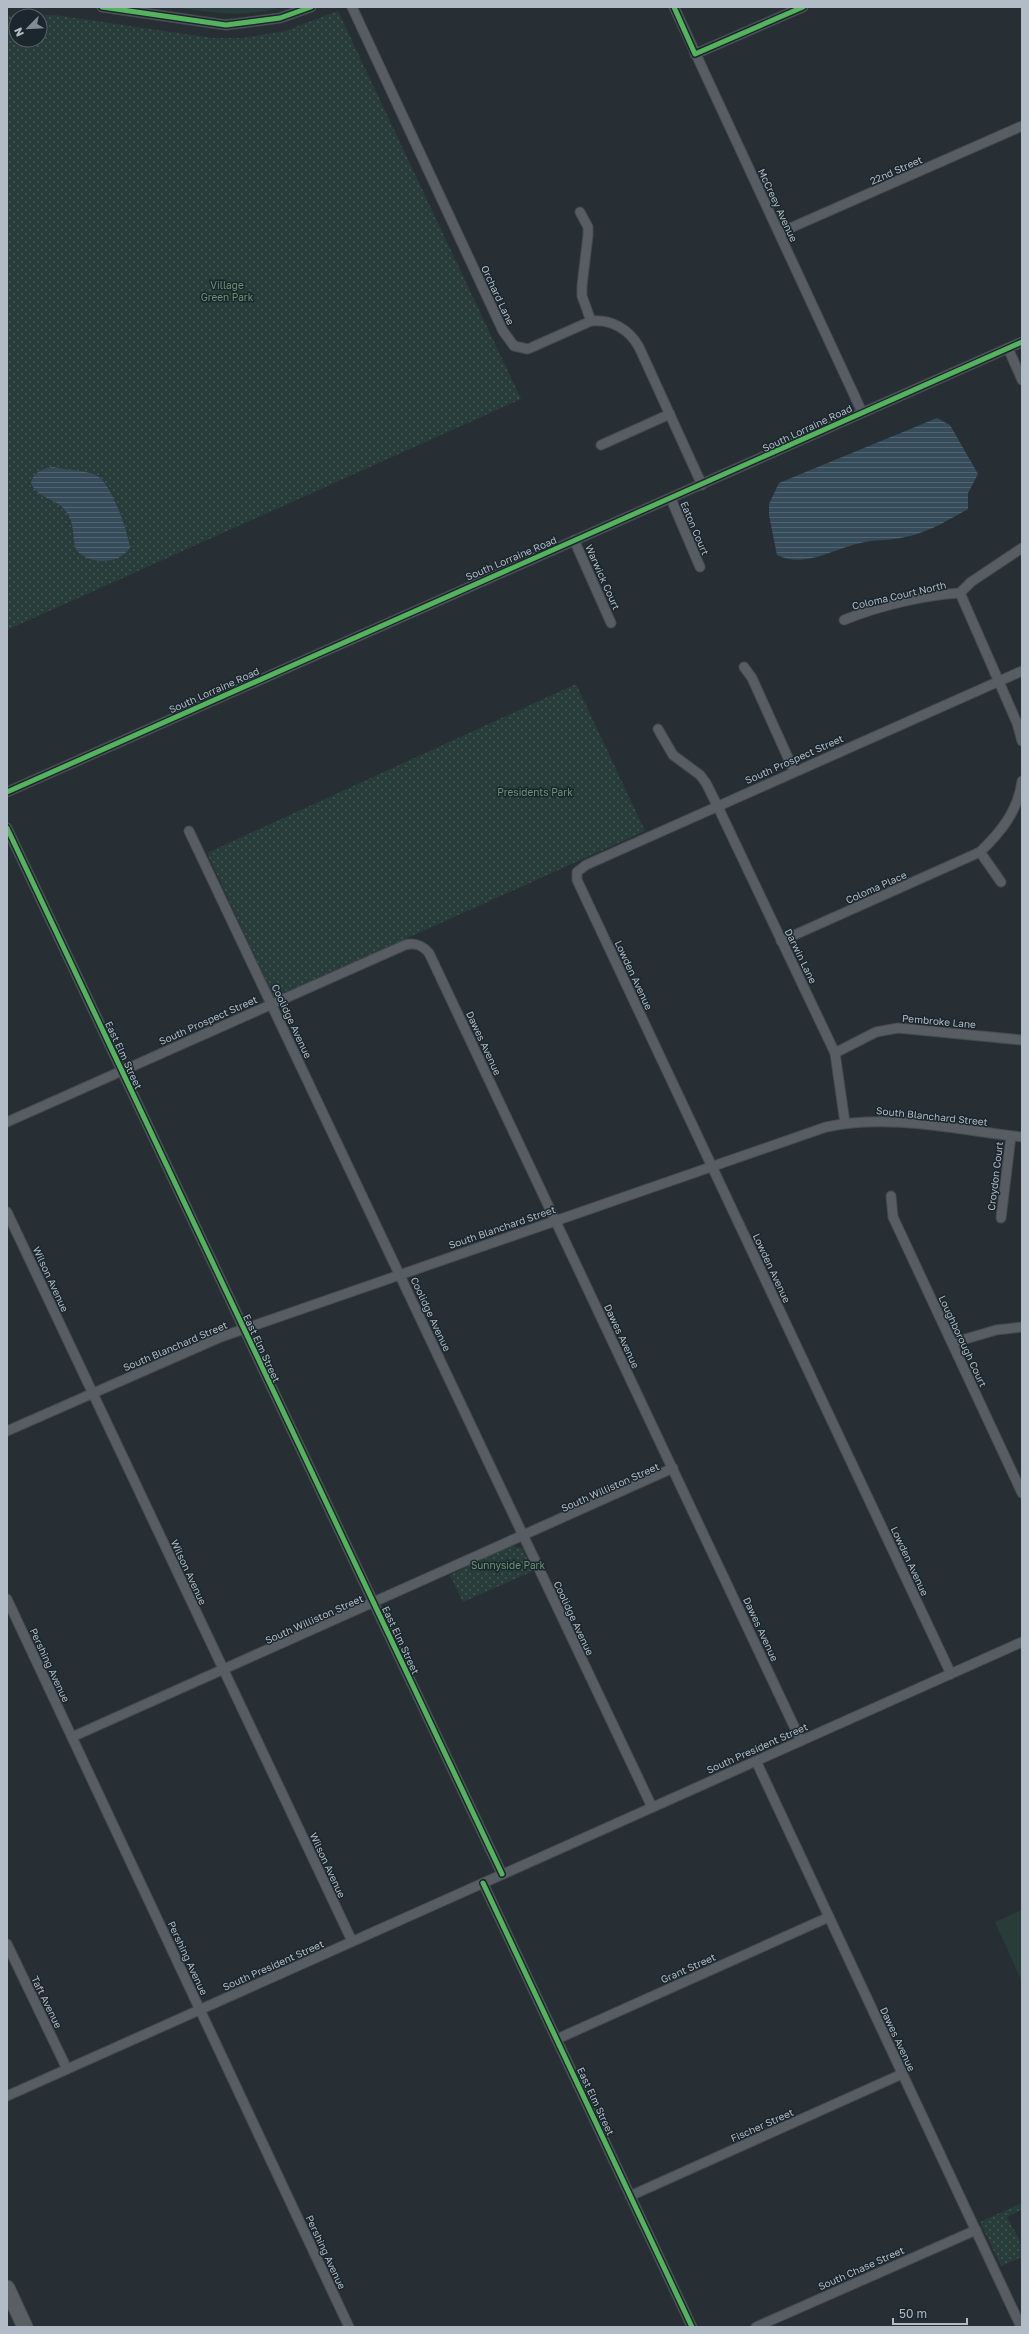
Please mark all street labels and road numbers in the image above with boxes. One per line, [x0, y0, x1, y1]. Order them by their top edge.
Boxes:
street label: 22nd Street [868, 153, 924, 187]
street label: McCreey Avenue [756, 166, 800, 244]
street label: Orchard Lane [479, 263, 517, 327]
street label: South Lorraine Road [760, 402, 854, 454]
street label: Eaton Court [678, 499, 712, 557]
street label: South Lorraine Road [464, 533, 558, 583]
street label: Warwick Court [583, 542, 623, 612]
street label: Coloma Court North [851, 578, 947, 612]
street label: South Lorraine Road [167, 665, 261, 715]
street label: South Prospect Street [743, 732, 845, 786]
street label: Coloma Place [844, 868, 909, 906]
street label: Darwin Lane [783, 927, 820, 986]
street label: Lowden Avenue [613, 938, 655, 1012]
street label: Coolidge Avenue [270, 982, 315, 1060]
street label: South Prospect Street [157, 993, 259, 1047]
street label: Dawes Avenue [464, 1009, 504, 1077]
street label: Pembroke Lane [902, 1012, 977, 1030]
street label: East Elm Street [103, 1019, 145, 1091]
street label: South Blanchard Street [876, 1104, 988, 1128]
street label: Croydon Court [985, 1141, 1005, 1211]
street label: South Blanchard Street [447, 1203, 557, 1251]
street label: Lowden Avenue [751, 1231, 793, 1305]
street label: Wilson Avenue [31, 1244, 71, 1314]
street label: Coolidge Avenue [409, 1275, 454, 1353]
street label: Loughborough Court [936, 1293, 990, 1389]
street label: Dawes Avenue [602, 1302, 642, 1370]
street label: East Elm Street [241, 1312, 283, 1384]
street label: South Blanchard Street [121, 1319, 229, 1373]
street label: South Williston Street [559, 1460, 661, 1514]
street label: Lowden Avenue [889, 1524, 931, 1598]
street label: Wilson Avenue [169, 1537, 209, 1607]
street label: Coolidge Avenue [552, 1579, 597, 1657]
street label: South Williston Street [263, 1592, 365, 1646]
street label: Dawes Avenue [741, 1595, 781, 1663]
street label: East Elm Street [380, 1604, 422, 1676]
street label: Pershing Avenue [28, 1626, 73, 1704]
street label: South President Street [705, 1720, 809, 1776]
street label: Wilson Avenue [308, 1830, 348, 1900]
street label: Pershing Avenue [166, 1919, 211, 1997]
street label: South President Street [221, 1937, 325, 1993]
street label: Grant Street [659, 1951, 717, 1985]
street label: Taft Avenue [29, 1974, 65, 2030]
street label: Dawes Avenue [878, 2005, 918, 2073]
street label: East Elm Street [575, 2065, 617, 2137]
street label: Fischer Street [729, 2106, 795, 2144]
street label: Pershing Avenue [304, 2213, 349, 2291]
street label: South Chase Street [816, 2244, 906, 2292]

